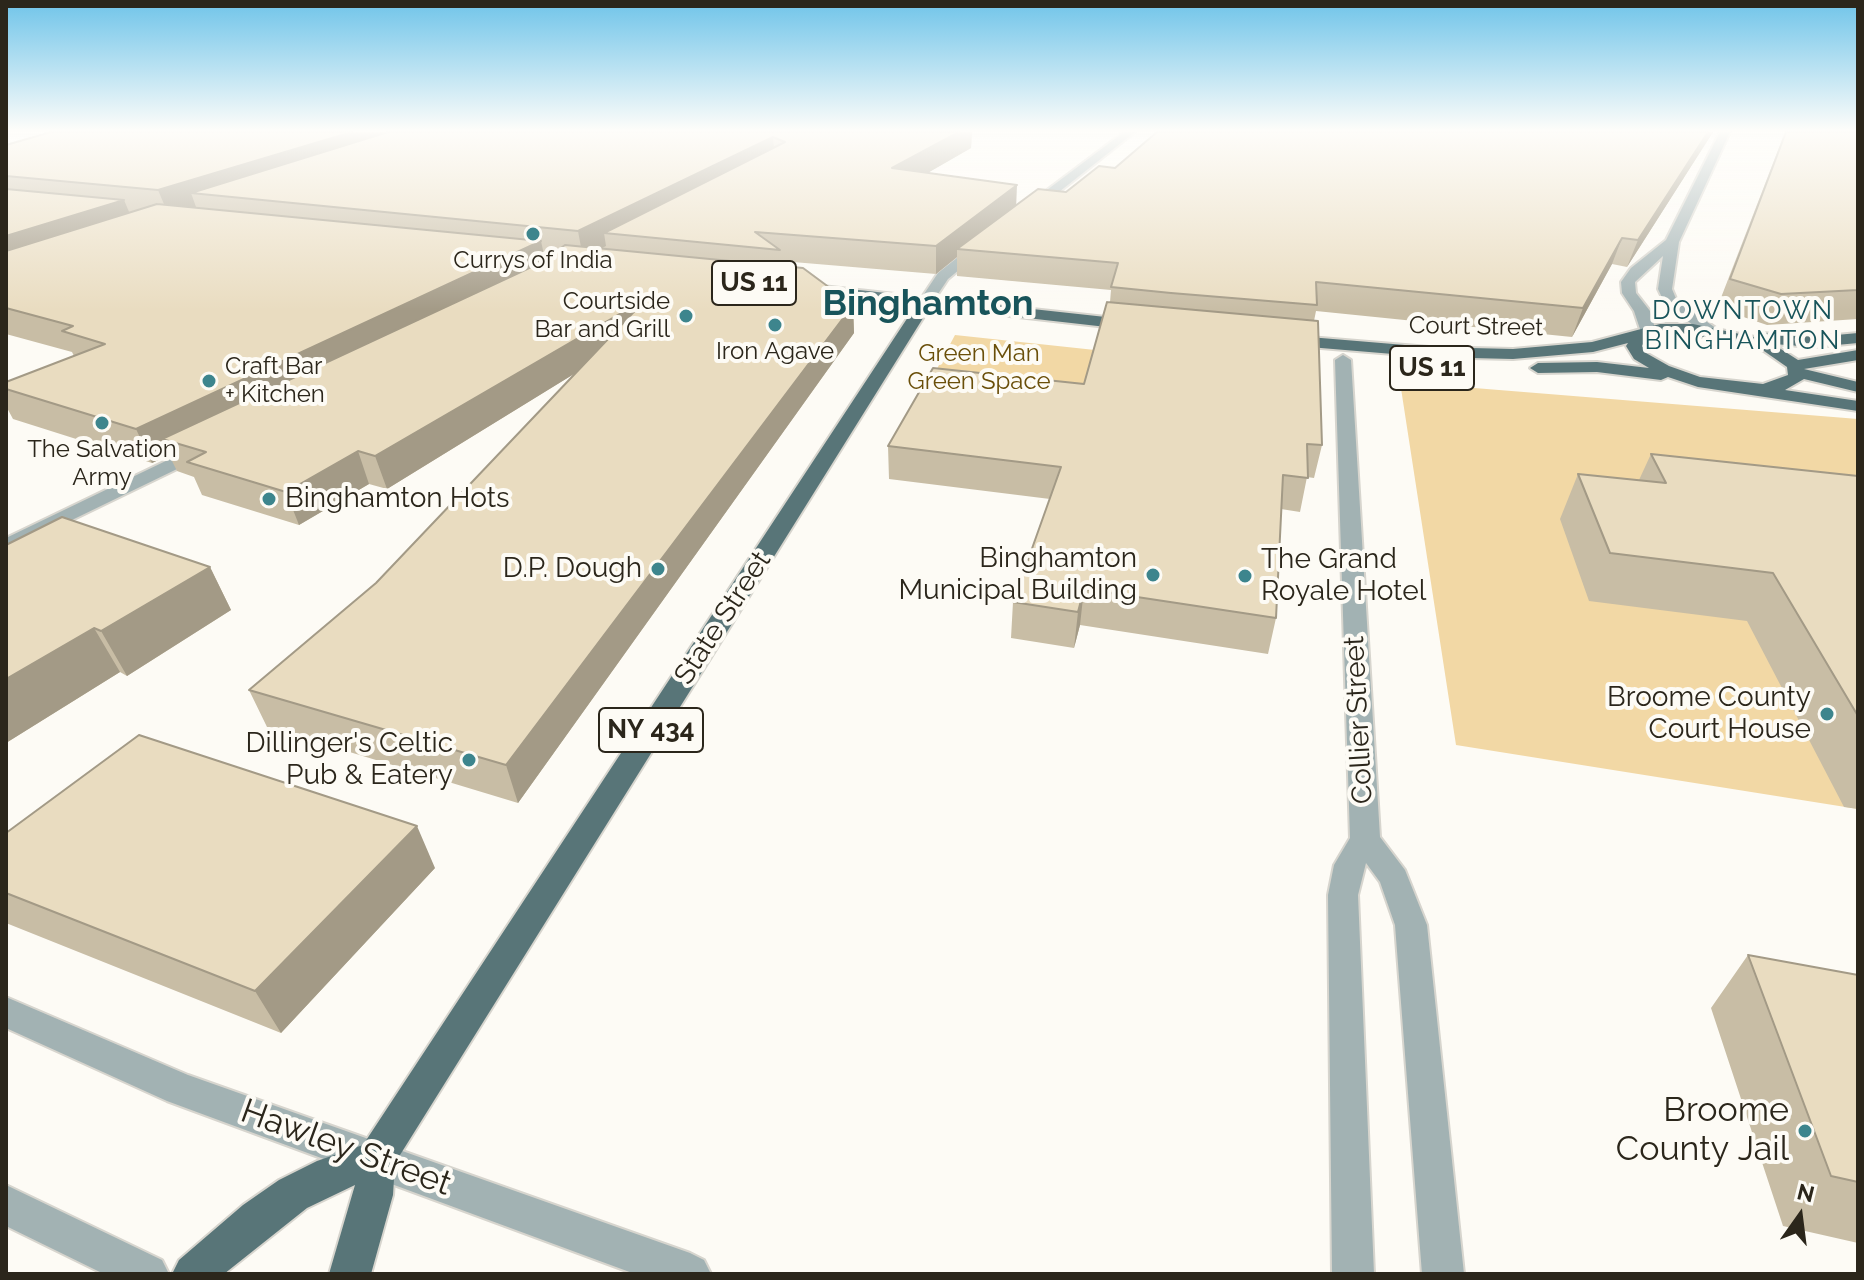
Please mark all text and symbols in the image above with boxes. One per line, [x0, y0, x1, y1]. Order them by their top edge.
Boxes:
marker: Currys of India [524, 225, 542, 243]
place label: Currys of India [453, 247, 613, 275]
road number: US 11 [712, 261, 796, 305]
district label: Binghamton [822, 282, 1034, 326]
place label: Courtside Bar and Grill [534, 288, 670, 344]
district label: DOWNTOWN BINGHAMTON [1645, 295, 1841, 356]
marker: Courtside Bar and Grill [677, 307, 695, 325]
street label: Court Street [1409, 311, 1543, 343]
marker: Iron Agave [766, 316, 784, 334]
place label: Iron Agave [716, 338, 834, 366]
park label: Green Man Green Space [907, 340, 1051, 396]
road number: US 11 [1390, 346, 1474, 390]
place label: Craft Bar + Kitchen [225, 353, 325, 409]
marker: Craft Bar + Kitchen [200, 372, 218, 390]
marker: The Salvation Army [93, 414, 111, 432]
place label: The Salvation Army [27, 436, 177, 492]
place label: Binghamton Hots [285, 482, 510, 516]
marker: Binghamton Hots [260, 490, 278, 508]
place label: Binghamton Municipal Building [898, 542, 1137, 608]
place label: The Grand Royale Hotel [1261, 543, 1426, 609]
street label: State Street [668, 545, 778, 691]
place label: D.P. Dough [503, 552, 642, 586]
marker: D.P. Dough [649, 560, 667, 578]
marker: Binghamton Municipal Building [1144, 566, 1162, 584]
marker: The Grand Royale Hotel [1236, 567, 1254, 585]
street label: Collier Street [1338, 635, 1380, 805]
place label: Broome County Court House [1607, 681, 1811, 747]
marker: Broome County Court House [1818, 705, 1836, 723]
road number: NY 434 [599, 708, 703, 752]
place label: Dillinger's Celtic Pub & Eatery [246, 727, 453, 793]
marker: Dillinger's Celtic Pub & Eatery [460, 751, 478, 769]
street label: Hawley Street [235, 1091, 457, 1205]
place label: Broome County Jail [1616, 1091, 1789, 1170]
marker: Broome County Jail [1796, 1122, 1814, 1140]
north arrow [1760, 1176, 1840, 1256]
text: N [1795, 1178, 1817, 1207]

